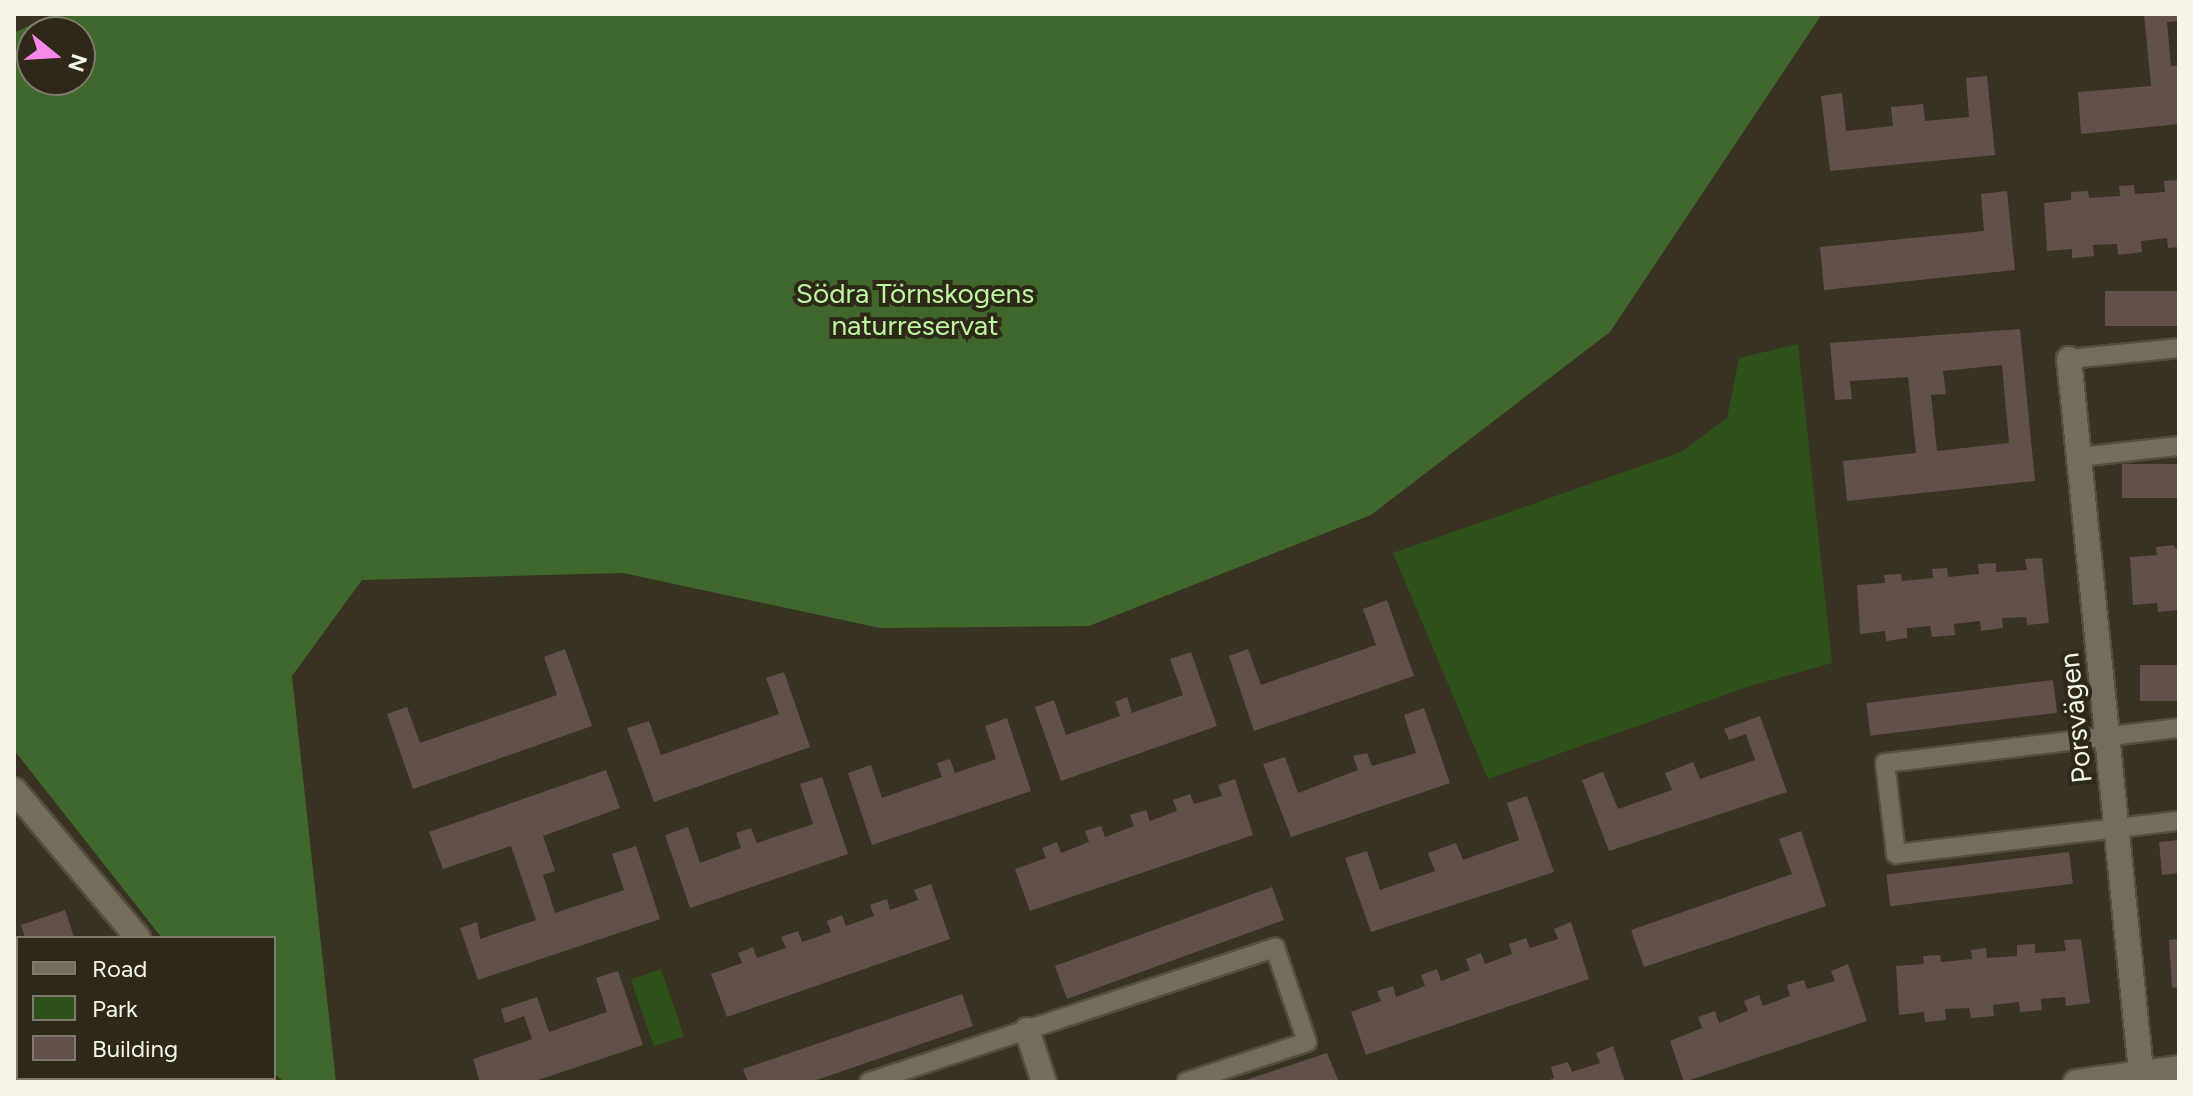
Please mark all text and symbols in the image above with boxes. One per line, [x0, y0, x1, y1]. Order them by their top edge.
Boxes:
north arrow [16, 16, 96, 96]
text: N [62, 51, 93, 75]
park label: Södra Törnskogens naturreservat [796, 276, 1034, 342]
street label: Porsvägen [2051, 651, 2099, 785]
legend [16, 936, 276, 1080]
text: Road [92, 954, 147, 983]
text: Park [92, 994, 138, 1023]
text: Building [92, 1034, 178, 1063]

